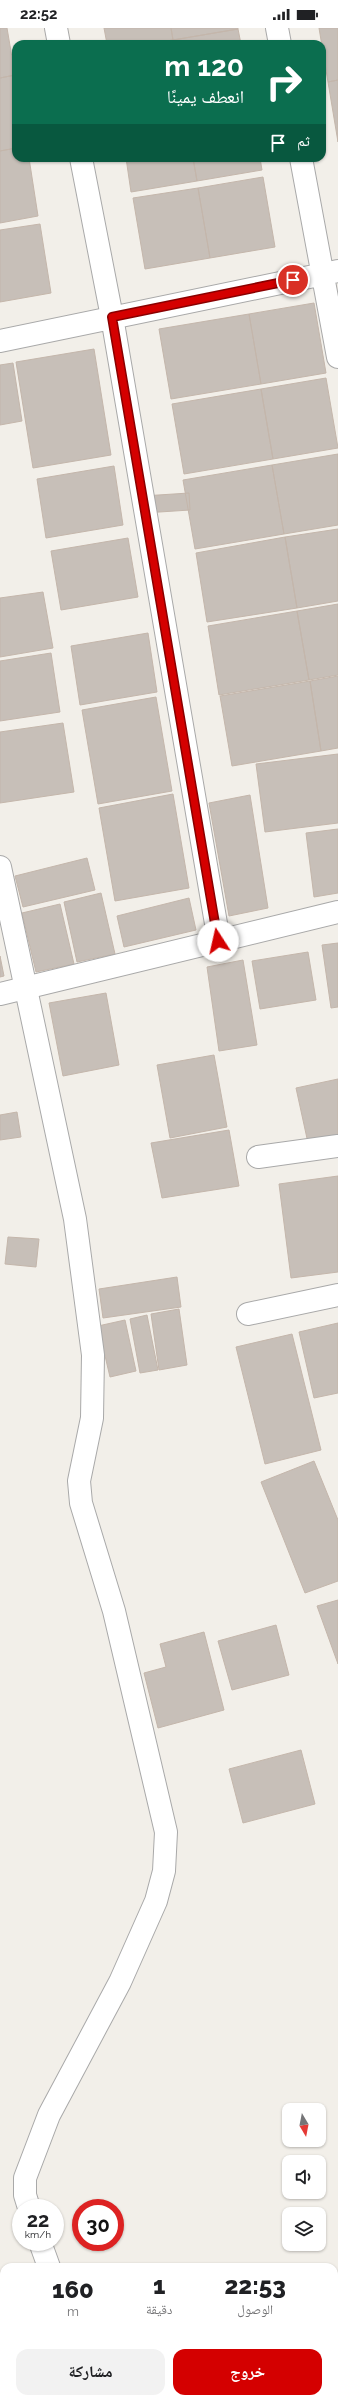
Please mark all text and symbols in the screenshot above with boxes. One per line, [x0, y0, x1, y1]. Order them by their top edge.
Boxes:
text: 22:52 [20, 5, 57, 23]
text: 120 m [164, 50, 244, 83]
icon: right [258, 56, 310, 108]
text: انعطف يمينًا [167, 86, 244, 107]
icon: arrive [267, 132, 289, 154]
text: ثم [297, 132, 310, 150]
pin [276, 263, 310, 297]
icon: arrive [282, 269, 304, 291]
position arrow [197, 920, 239, 962]
north arrow [282, 2103, 326, 2147]
map controls [282, 2103, 326, 2251]
button: sound [282, 2155, 326, 2199]
speed limit sign: 30 [72, 2199, 124, 2251]
button: layers [282, 2207, 326, 2251]
text: 22 [27, 2208, 49, 2232]
text: km/h [25, 2229, 51, 2240]
text: 1 [153, 2271, 165, 2300]
text: 22:53 [224, 2271, 286, 2300]
text: 160 [52, 2275, 94, 2304]
text: دقيقة [146, 2302, 172, 2317]
text: الوصول [237, 2302, 273, 2317]
text: m [67, 2304, 79, 2319]
button: مشاركة [16, 2349, 165, 2395]
button: خروج [173, 2349, 322, 2395]

